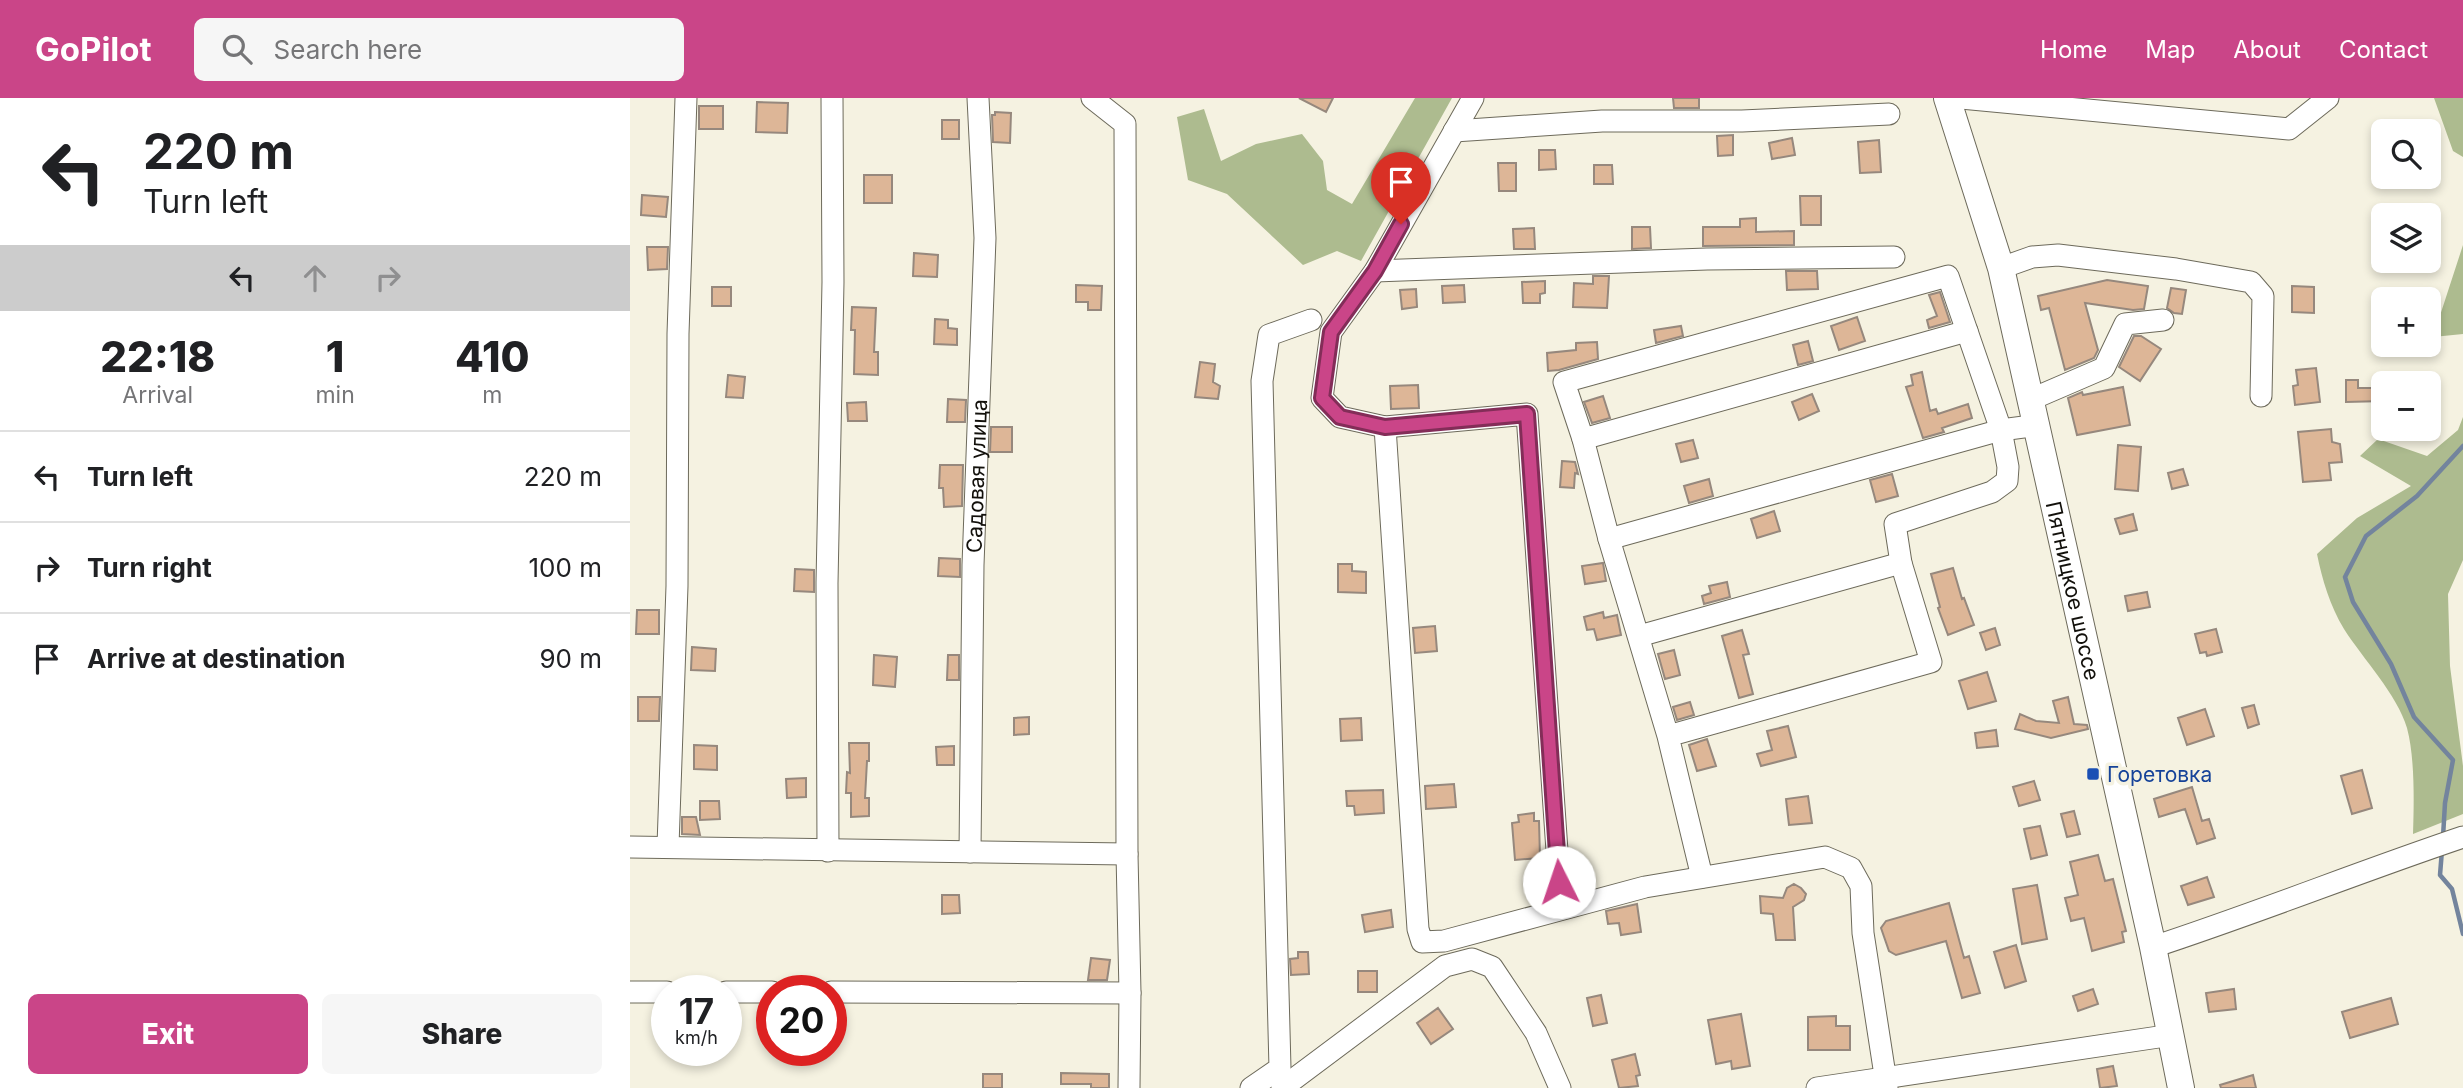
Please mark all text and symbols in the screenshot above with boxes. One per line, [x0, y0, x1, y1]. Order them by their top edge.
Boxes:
search box [194, 18, 684, 81]
text: GoPilot [35, 29, 152, 69]
icon: search [218, 30, 256, 68]
text: Search here [274, 34, 422, 65]
text: Home [2040, 35, 2107, 64]
text: Map [2145, 35, 2195, 64]
text: About [2233, 35, 2301, 64]
text: Contact [2339, 35, 2428, 64]
map controls [2371, 119, 2441, 441]
button: search [2371, 119, 2441, 189]
text: 220 m [143, 122, 294, 181]
icon: left [28, 126, 119, 217]
pin [1371, 152, 1431, 224]
icon: arrive [1382, 163, 1420, 201]
text: Turn left [143, 182, 268, 221]
button: layers [2371, 203, 2441, 273]
icon: left [223, 259, 261, 297]
icon: ahead [296, 259, 334, 297]
icon: right [369, 259, 407, 297]
button: + [2371, 287, 2441, 357]
text: 22:18 [100, 331, 215, 382]
text: 1 [326, 331, 344, 382]
text: 410 [455, 331, 530, 382]
button: − [2371, 371, 2441, 441]
text: Arrival [122, 381, 193, 409]
text: min [315, 381, 355, 409]
text: m [482, 381, 502, 409]
street label: Садовая улица [961, 399, 992, 553]
icon: left [28, 458, 66, 496]
text: Turn left [87, 461, 193, 492]
text: 220 m [524, 461, 602, 492]
street label: Пятницкое шоссе [2041, 499, 2105, 682]
icon: right [28, 549, 66, 587]
text: Turn right [87, 552, 212, 583]
text: 100 m [529, 552, 602, 583]
icon: arrive [28, 640, 66, 678]
text: Arrive at destination [87, 643, 346, 674]
text: 90 m [539, 643, 602, 674]
place label: Горетовка [2107, 762, 2212, 787]
marker: Горетовка [2085, 766, 2101, 782]
position arrow [1522, 845, 1596, 919]
speed limit sign: 20 [756, 975, 847, 1066]
text: 17 [679, 990, 714, 1032]
button: Exit [28, 994, 308, 1074]
button: Share [322, 994, 602, 1074]
text: km/h [675, 1027, 718, 1048]

